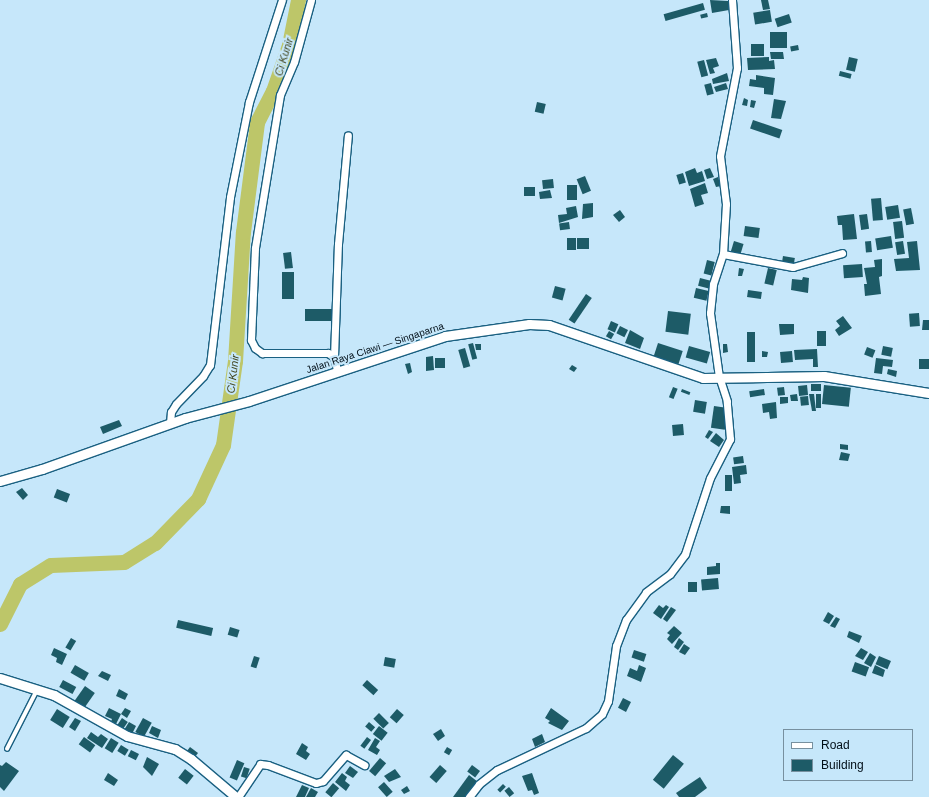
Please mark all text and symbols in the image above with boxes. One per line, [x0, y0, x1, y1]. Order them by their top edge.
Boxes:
water label: Ci Kunir [272, 36, 296, 78]
street label: Jalan Raya Ciawi — Singaparna [305, 320, 445, 376]
water label: Ci Kunir [224, 354, 242, 394]
legend [783, 729, 913, 781]
text: Road [821, 738, 850, 752]
text: Building [821, 758, 864, 772]

